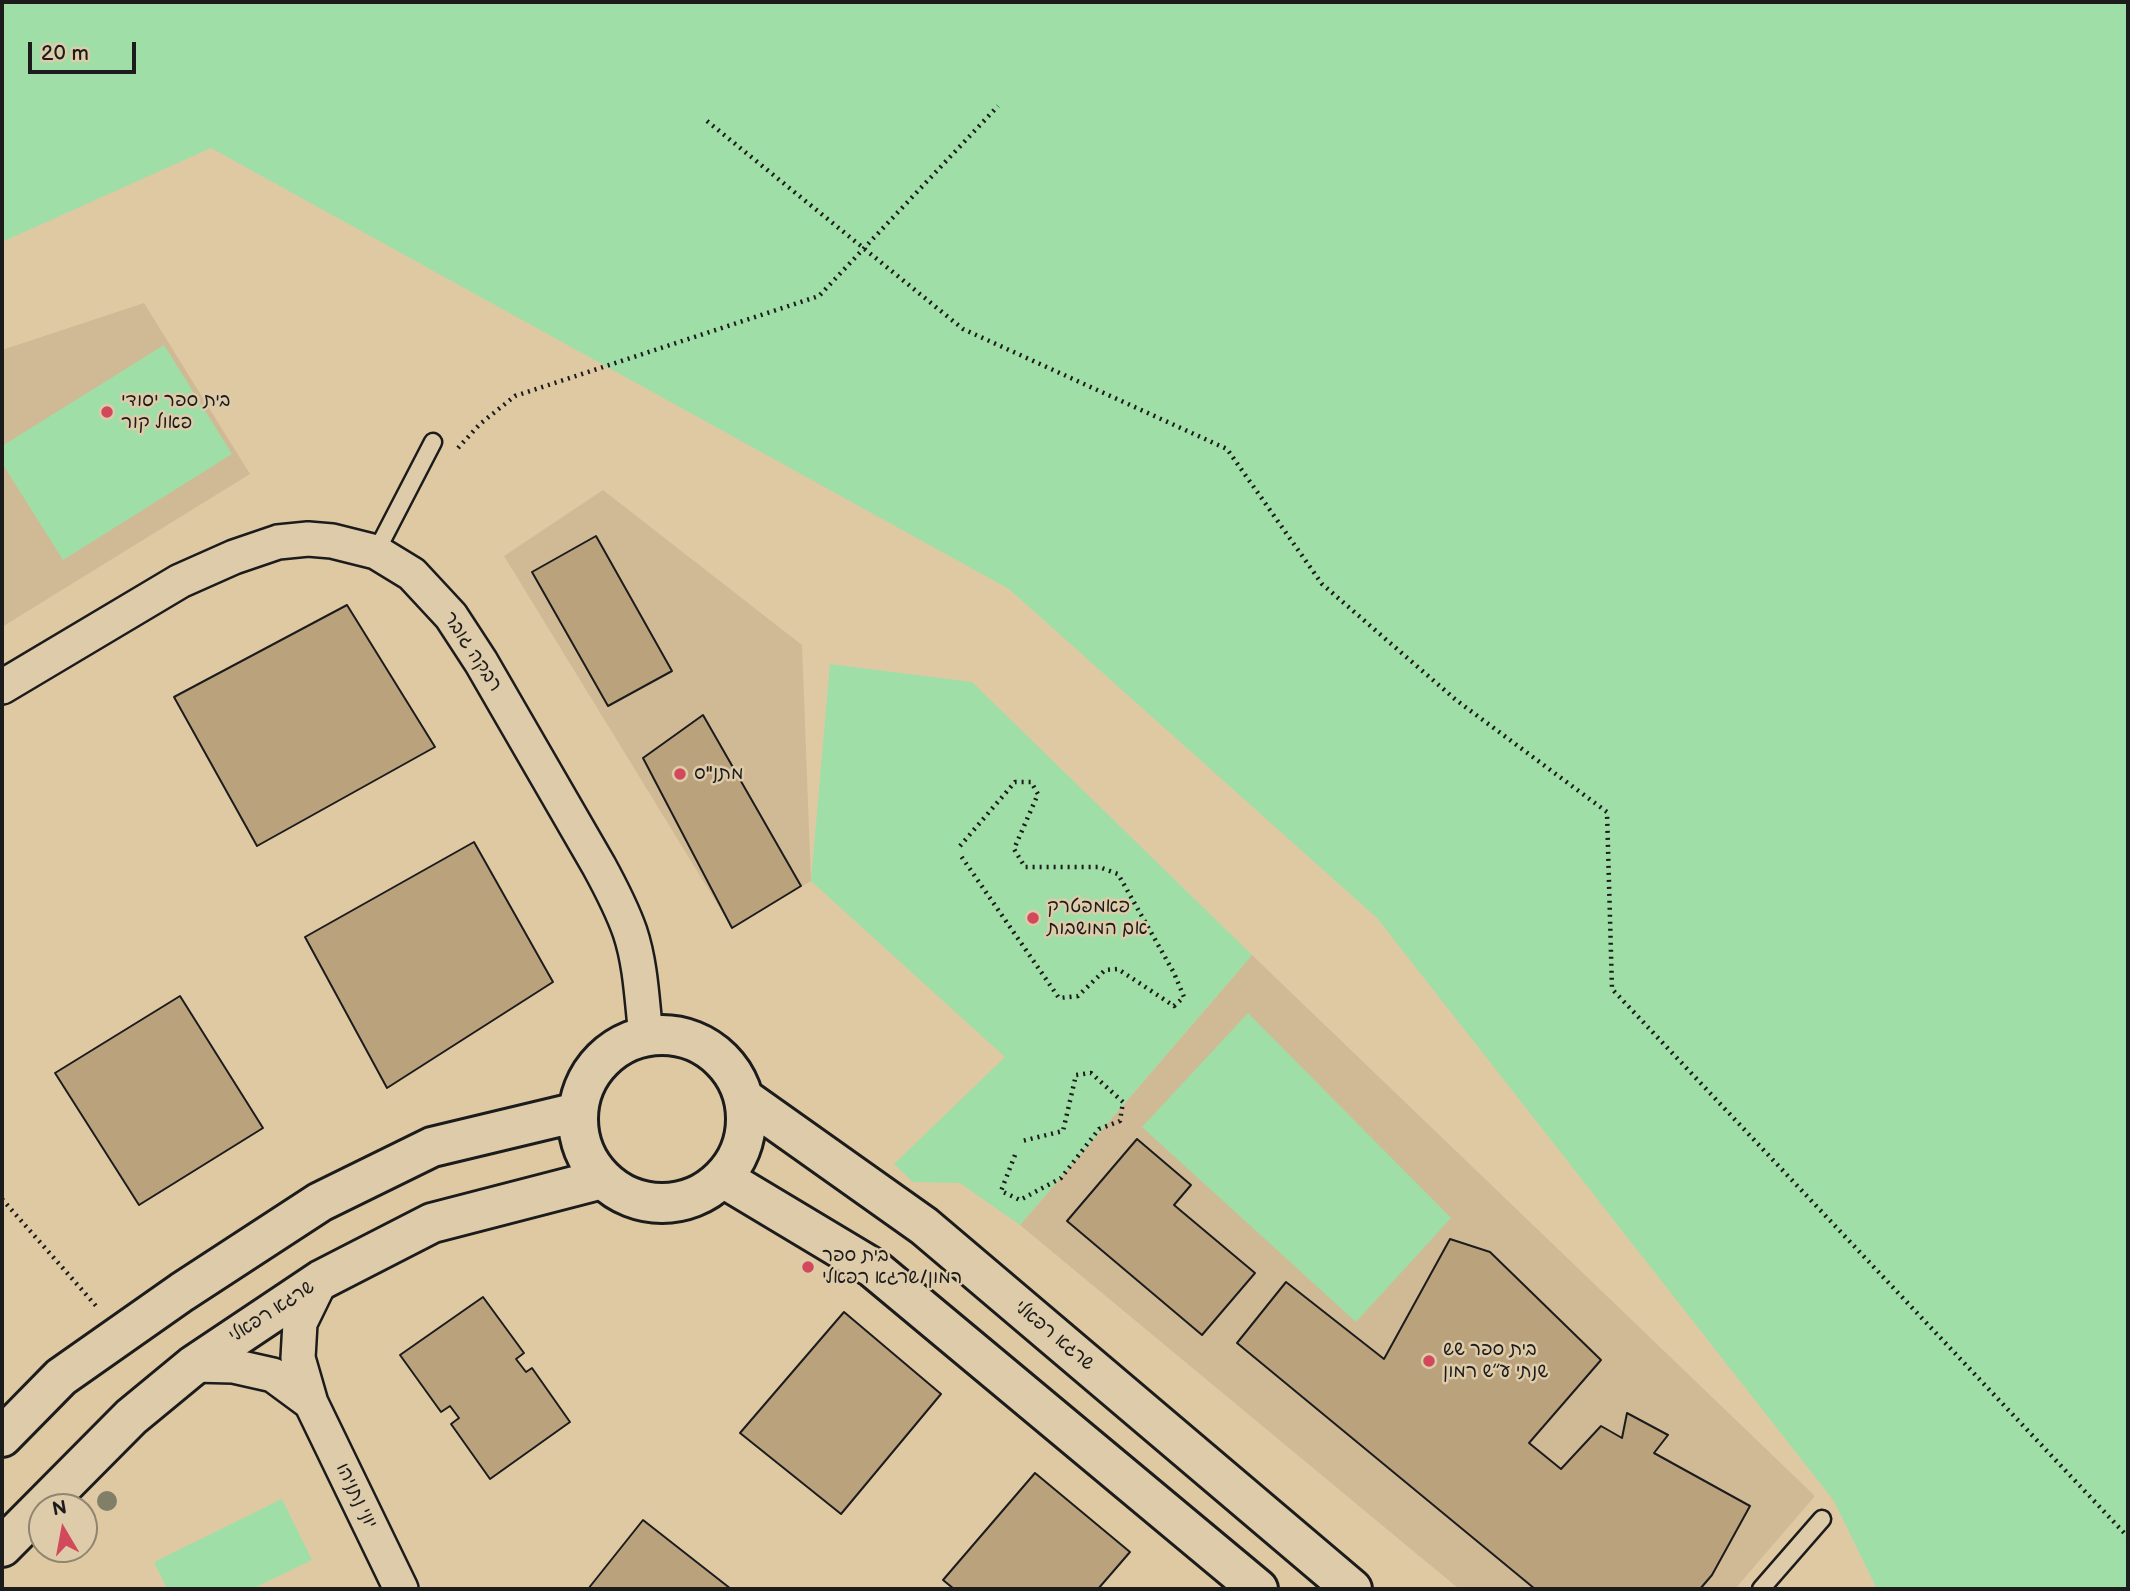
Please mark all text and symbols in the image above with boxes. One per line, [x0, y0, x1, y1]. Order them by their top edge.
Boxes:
scale bar [32, 28, 140, 72]
text: 20 m [41, 41, 89, 66]
place label: בית ספר יסודי פאול קור [121, 390, 230, 434]
marker: בית ספר יסודי פאול קור [99, 404, 115, 420]
street label: רבקה גובר [438, 608, 506, 696]
place label: מתנ"ס [694, 763, 743, 785]
marker: מתנ"ס [672, 766, 688, 782]
place label: פאמפטרק אם המושבות [1047, 896, 1147, 940]
marker: פאמפטרק אם המושבות [1025, 910, 1041, 926]
place label: בית ספר רמון/שרגא רפאלי [822, 1245, 962, 1289]
marker: בית ספר רמון/שרגא רפאלי [800, 1259, 816, 1275]
street label: שרגא רפאלי [225, 1276, 319, 1348]
street label: שרגא רפאלי [1009, 1296, 1099, 1376]
place label: בית ספר שש שנתי ע״ש רמון [1443, 1339, 1548, 1383]
marker: בית ספר שש שנתי ע״ש רמון [1421, 1353, 1437, 1369]
street label: יוני נתניהו [330, 1459, 382, 1533]
north arrow [28, 1493, 98, 1563]
text: N [51, 1496, 69, 1521]

